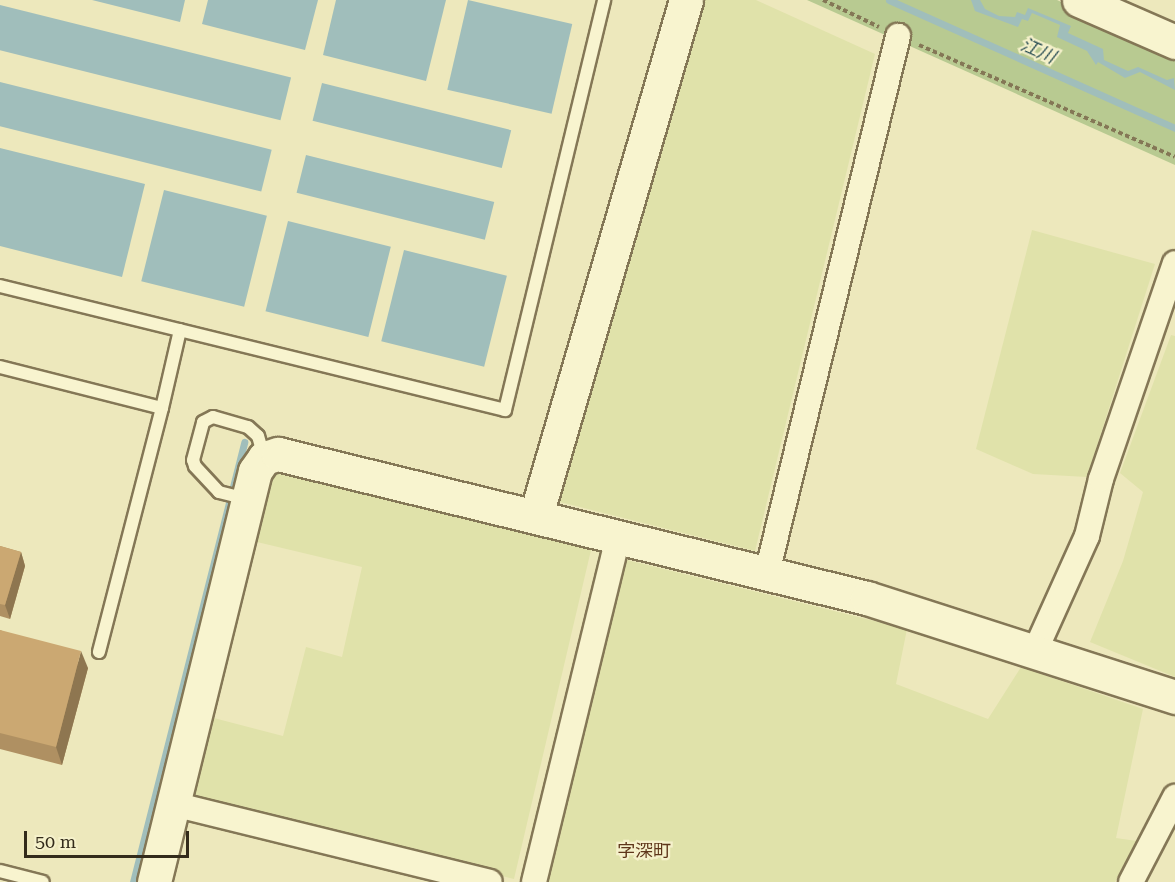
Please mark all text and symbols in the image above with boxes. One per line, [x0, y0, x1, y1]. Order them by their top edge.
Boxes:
water label: 江川 [1017, 34, 1059, 68]
scale bar [27, 819, 192, 857]
text: 50 m [35, 831, 76, 852]
district label: 字深町 [617, 840, 671, 862]

